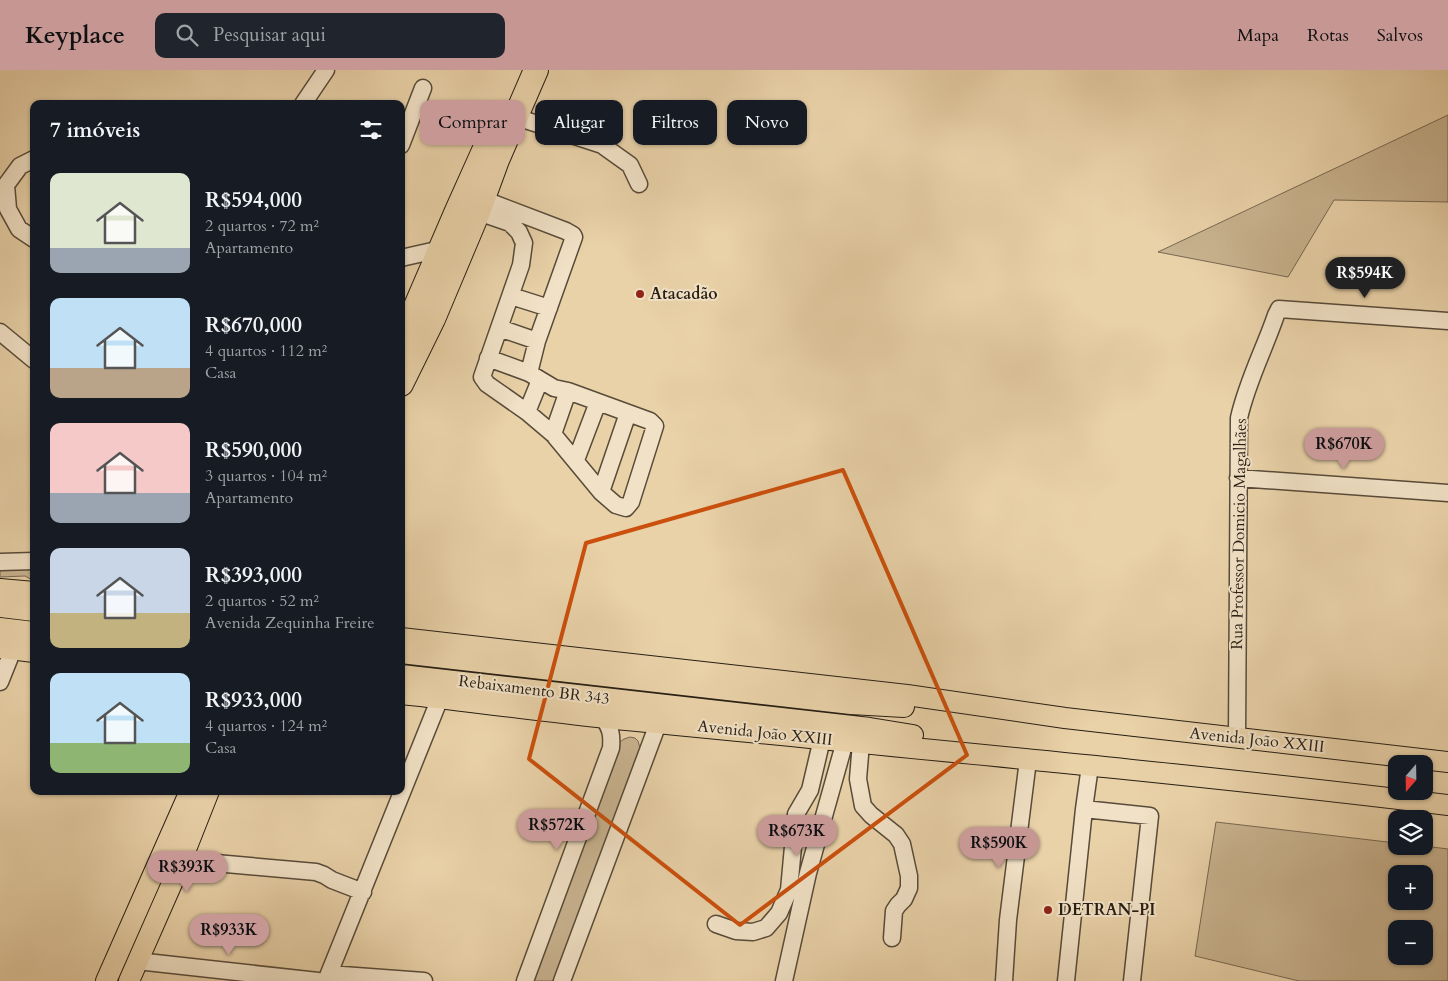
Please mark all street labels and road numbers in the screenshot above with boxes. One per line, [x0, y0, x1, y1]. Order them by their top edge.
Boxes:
street label: Rua Professor Domicio Magalhães [1226, 418, 1252, 650]
street label: Rebaixamento BR 343 [457, 670, 611, 710]
street label: Avenida João XXIII [696, 715, 834, 751]
street label: Avenida João XXIII [1188, 722, 1326, 758]

